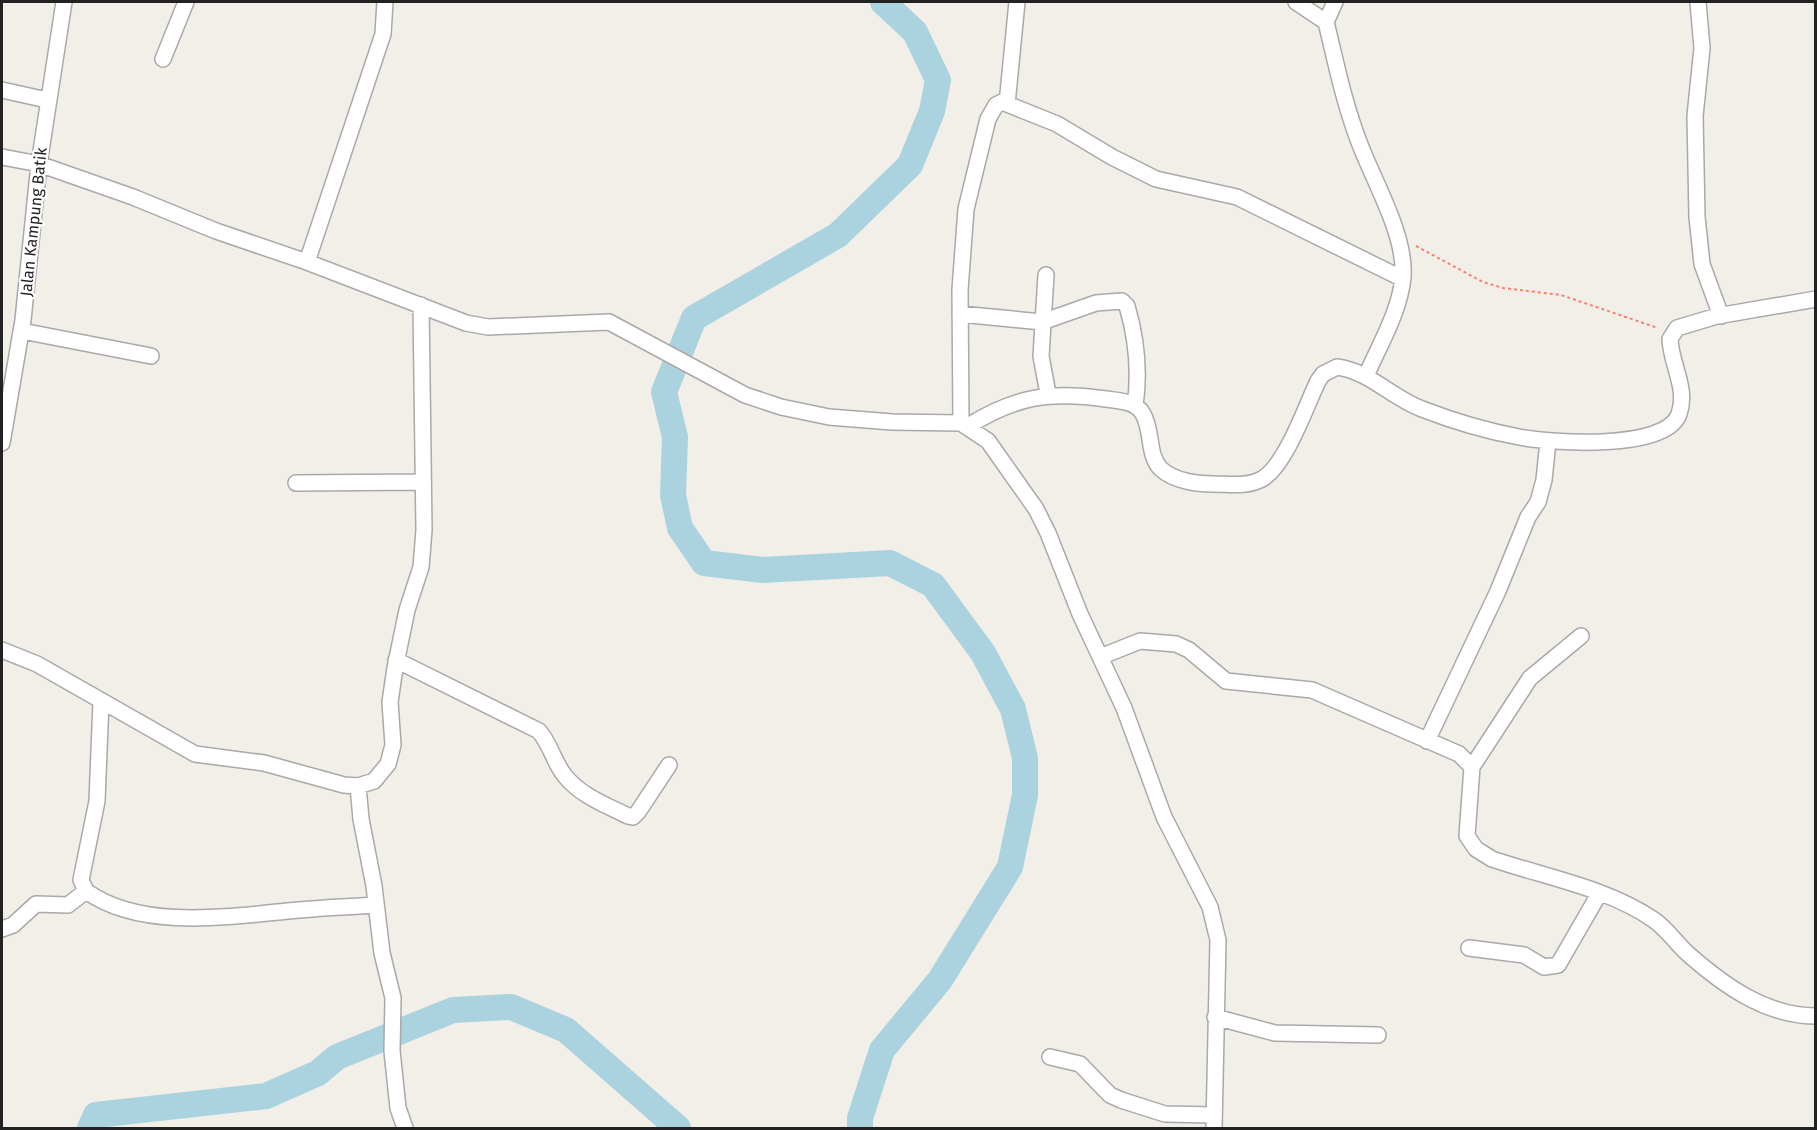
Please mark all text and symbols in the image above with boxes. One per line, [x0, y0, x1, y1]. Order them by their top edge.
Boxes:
street label: Jalan Kampung Batik [16, 146, 51, 298]

